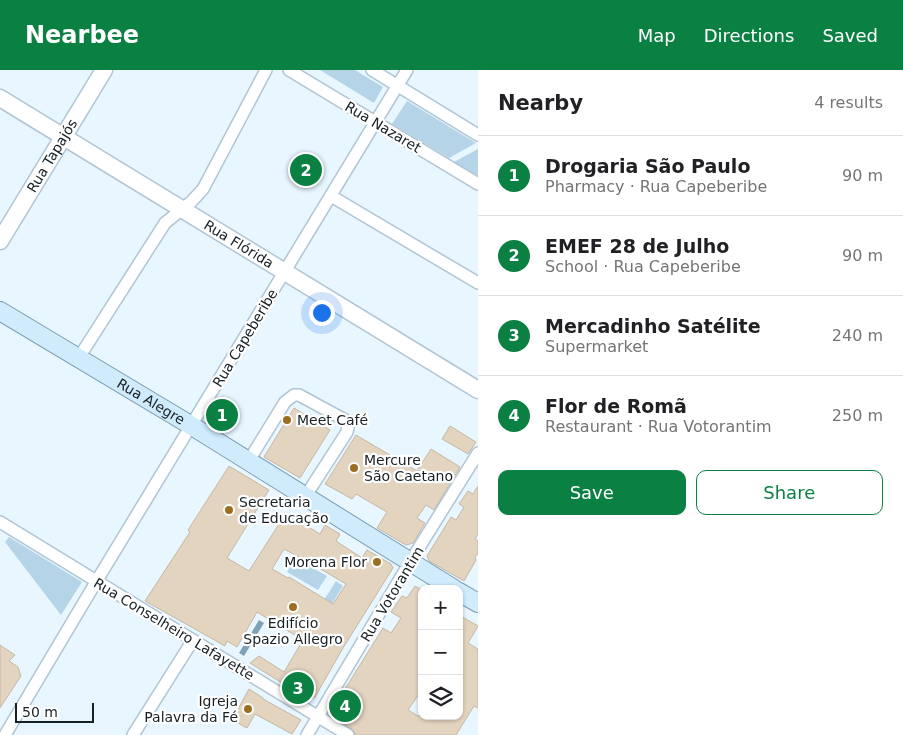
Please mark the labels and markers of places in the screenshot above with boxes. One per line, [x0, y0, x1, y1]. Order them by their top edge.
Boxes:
pin: 2 [290, 151, 322, 189]
pin: 1 [206, 396, 238, 434]
place label: Meet Café [297, 412, 368, 428]
marker: Meet Café [281, 414, 293, 426]
place label: Mercure São Caetano [364, 452, 453, 484]
marker: Mercure São Caetano [348, 462, 360, 474]
place label: Secretaria de Educação [239, 494, 329, 526]
marker: Secretaria de Educação [223, 504, 235, 516]
place label: Morena Flor [284, 554, 367, 570]
marker: Morena Flor [371, 556, 383, 568]
marker: Edifício Spazio Allegro [287, 601, 299, 613]
place label: Edifício Spazio Allegro [243, 615, 343, 647]
pin: 3 [282, 669, 314, 707]
pin: 4 [329, 687, 361, 725]
place label: Igreja Palavra da Fé [144, 693, 238, 725]
marker: Igreja Palavra da Fé [242, 703, 254, 715]

